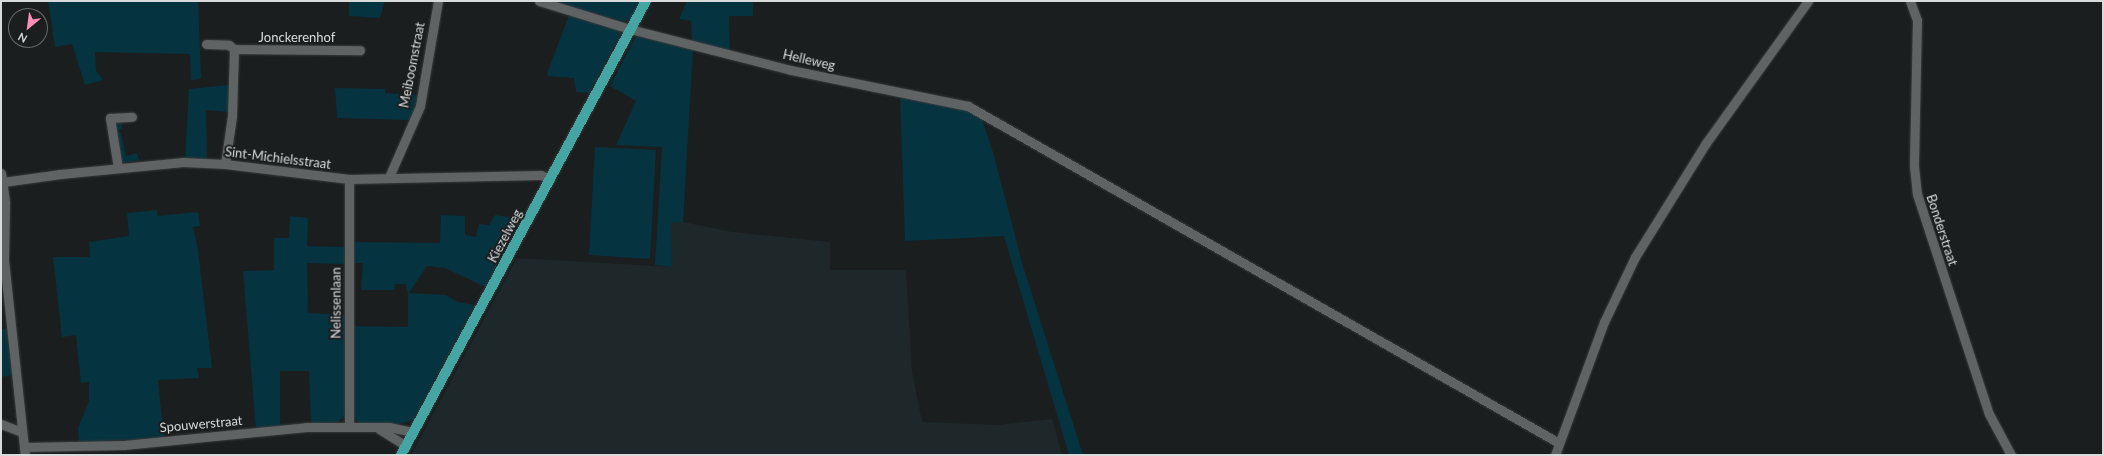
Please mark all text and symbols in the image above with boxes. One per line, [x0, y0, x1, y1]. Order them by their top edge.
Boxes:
north arrow [8, 8, 48, 48]
street label: Meiboomstraat [396, 21, 428, 109]
street label: Jonckerenhof [259, 29, 335, 45]
text: N [16, 30, 29, 46]
street label: Helleweg [781, 46, 837, 74]
street label: Sint-Michielsstraat [224, 144, 332, 172]
street label: Bonderstraat [1923, 192, 1961, 268]
street label: Kiezelweg [484, 207, 526, 265]
street label: Nelissenlaan [328, 267, 344, 339]
street label: Spouwerstraat [159, 413, 243, 435]

